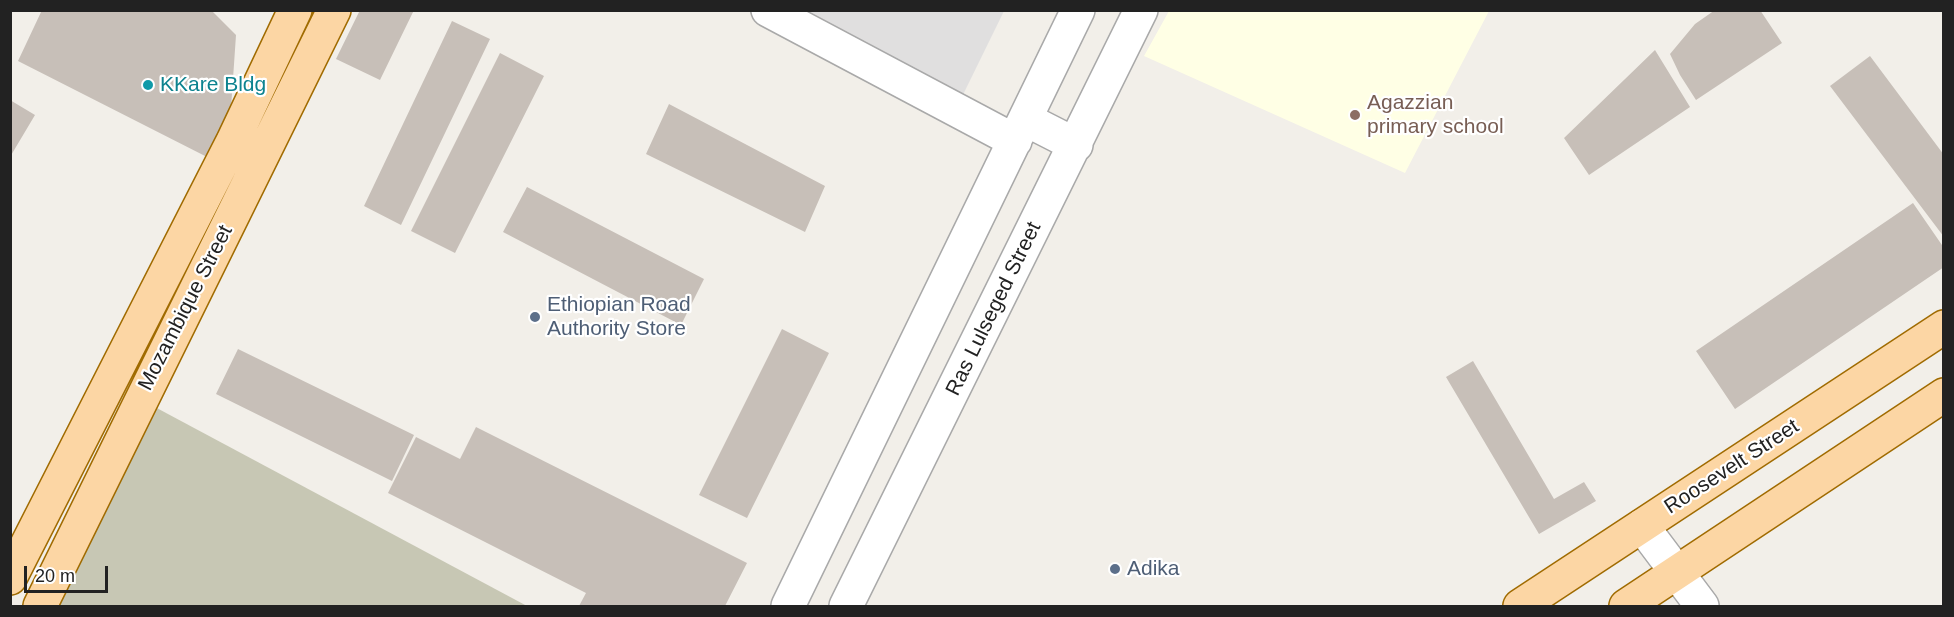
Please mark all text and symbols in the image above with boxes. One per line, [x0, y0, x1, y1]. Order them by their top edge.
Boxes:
place label: KKare Bldg [160, 72, 266, 98]
marker: KKare Bldg [141, 78, 155, 92]
place label: Agazzian primary school [1367, 90, 1504, 140]
marker: Agazzian primary school [1348, 108, 1362, 122]
street label: Ras Lulseged Street [941, 218, 1047, 400]
street label: Mozambique Street [133, 221, 239, 395]
place label: Ethiopian Road Authority Store [547, 292, 691, 342]
marker: Ethiopian Road Authority Store [528, 310, 542, 324]
street label: Roosevelt Street [1660, 414, 1804, 520]
scale bar [27, 554, 111, 592]
place label: Adika [1127, 556, 1180, 582]
marker: Adika [1108, 562, 1122, 576]
text: 20 m [35, 566, 75, 586]

